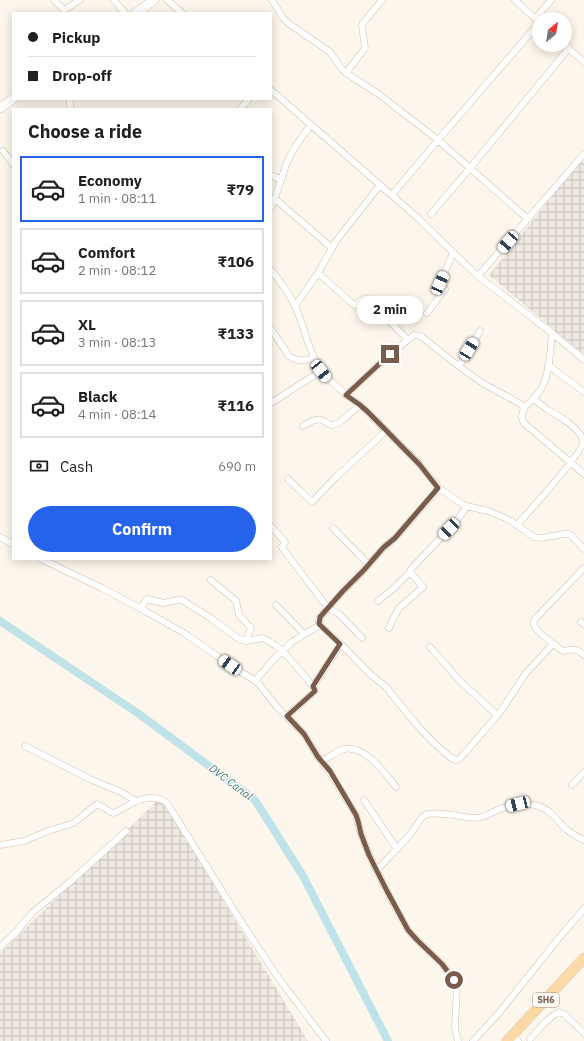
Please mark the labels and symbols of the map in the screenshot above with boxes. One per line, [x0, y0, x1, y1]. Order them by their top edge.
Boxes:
north arrow [532, 12, 572, 52]
car [496, 229, 520, 255]
car [430, 270, 450, 296]
callout: 2 min [357, 296, 423, 324]
car [458, 336, 480, 362]
route end [381, 345, 399, 363]
car [309, 358, 333, 384]
car [436, 516, 462, 542]
car [217, 653, 243, 677]
water label: DVC Canal [206, 761, 256, 803]
car [505, 795, 531, 813]
route start [445, 971, 463, 989]
road number: SH6 [533, 993, 559, 1007]

